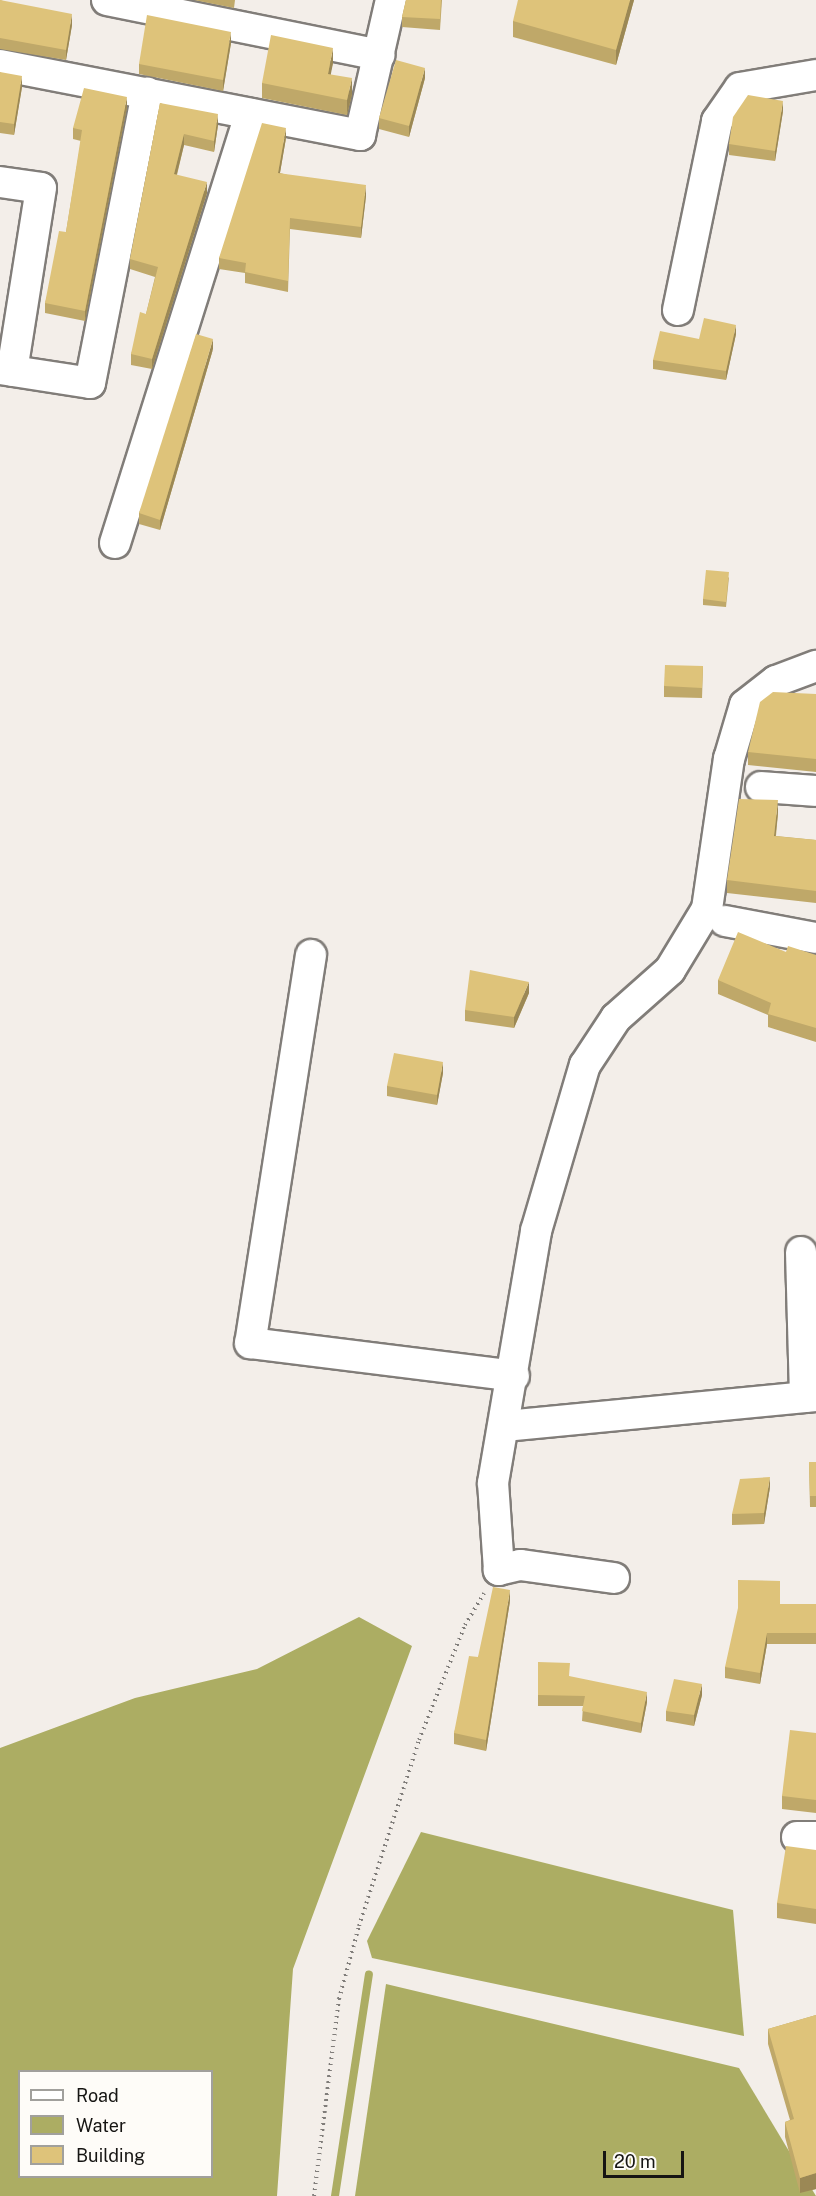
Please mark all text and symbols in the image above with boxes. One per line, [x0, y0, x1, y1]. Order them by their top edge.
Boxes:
legend [18, 2070, 213, 2178]
text: Road [76, 2085, 119, 2106]
text: Water [76, 2115, 126, 2136]
scale bar [606, 2139, 687, 2177]
text: Building [76, 2145, 145, 2166]
text: 20 m [614, 2151, 656, 2172]

